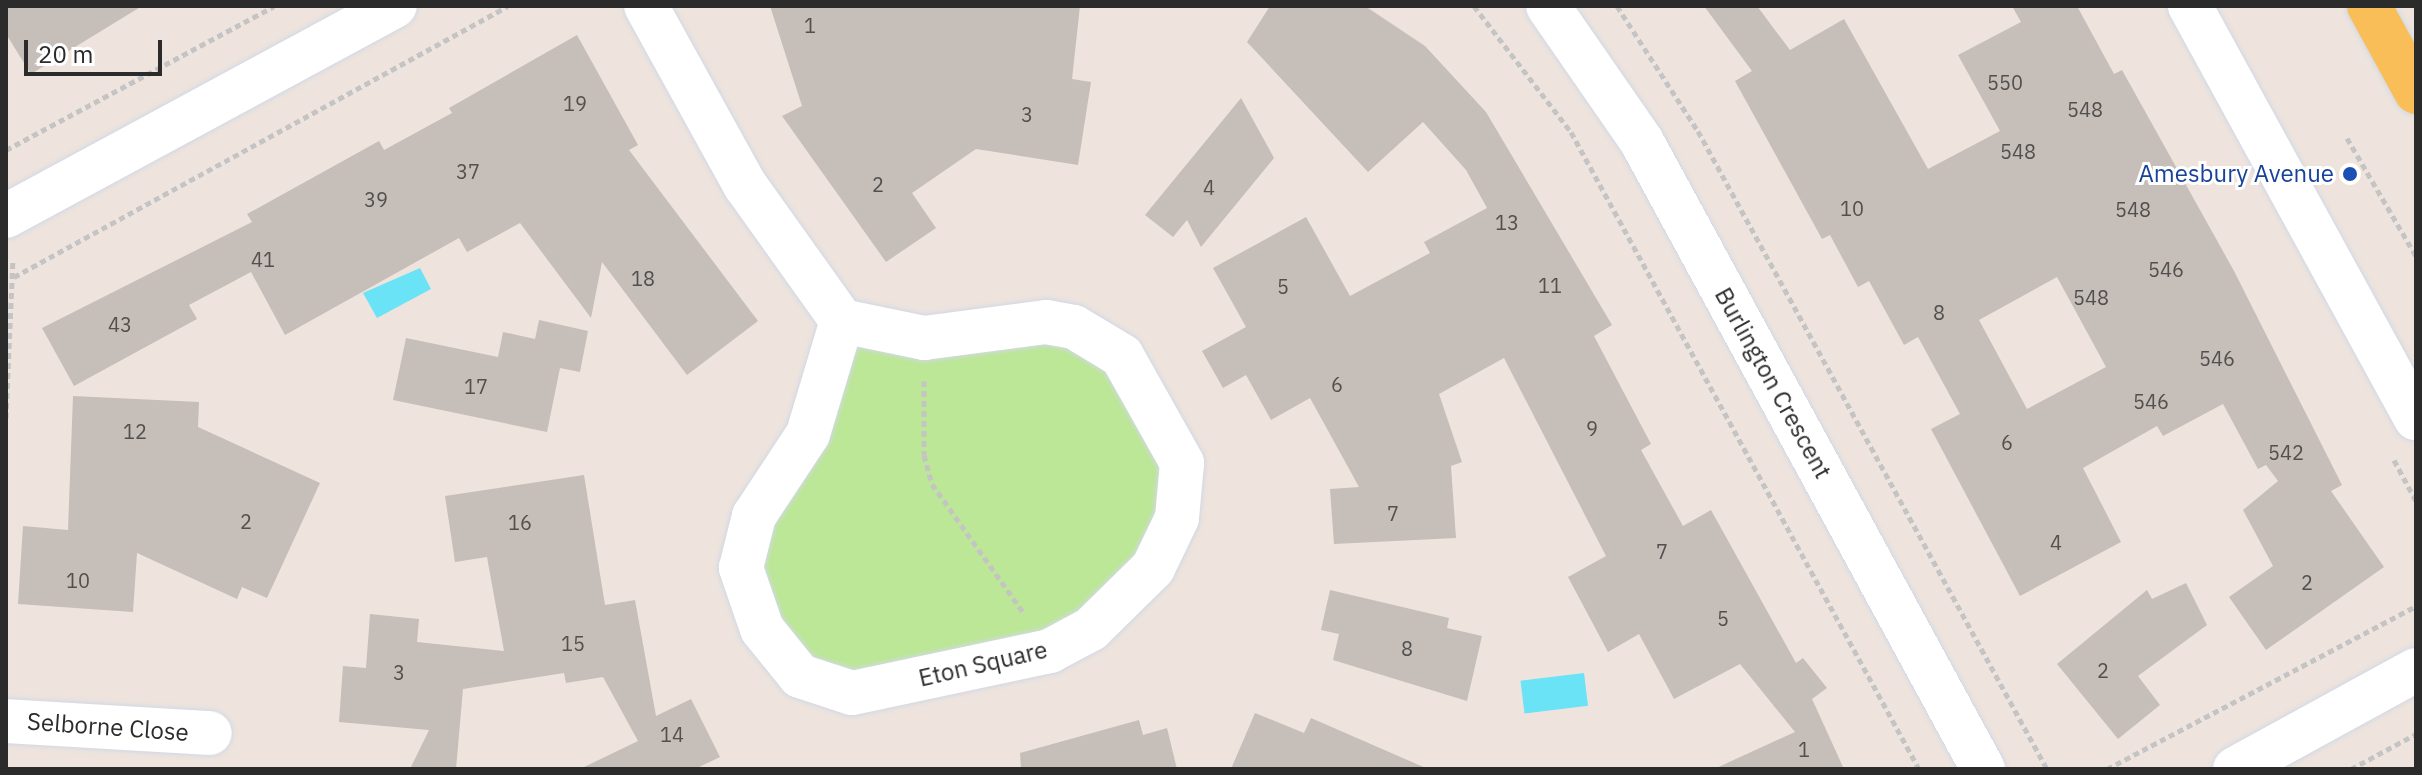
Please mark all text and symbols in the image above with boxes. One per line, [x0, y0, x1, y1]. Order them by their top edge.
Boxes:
house number: 1 [804, 13, 816, 37]
scale bar [28, 24, 166, 74]
text: 20 m [38, 38, 93, 70]
house number: 550 [1987, 70, 2023, 94]
house number: 19 [563, 91, 587, 115]
house number: 548 [2067, 97, 2103, 121]
house number: 3 [1021, 102, 1033, 126]
house number: 548 [2000, 139, 2036, 163]
house number: 37 [456, 159, 480, 183]
place label: Amesbury Avenue [2138, 160, 2334, 188]
marker: Amesbury Avenue [2341, 165, 2359, 183]
house number: 2 [872, 172, 884, 196]
house number: 4 [1203, 175, 1215, 199]
house number: 39 [364, 187, 388, 211]
house number: 10 [1840, 196, 1864, 220]
house number: 548 [2115, 197, 2151, 221]
house number: 13 [1495, 210, 1519, 234]
house number: 41 [251, 247, 275, 271]
house number: 546 [2148, 257, 2184, 281]
house number: 18 [631, 266, 655, 290]
house number: 11 [1538, 273, 1562, 297]
house number: 5 [1277, 274, 1289, 298]
street label: Burlington Crescent [1709, 283, 1837, 483]
house number: 548 [2073, 285, 2109, 309]
house number: 8 [1933, 300, 1945, 324]
house number: 43 [108, 312, 132, 336]
house number: 546 [2199, 346, 2235, 370]
house number: 6 [1331, 372, 1343, 396]
house number: 17 [464, 374, 488, 398]
house number: 546 [2133, 389, 2169, 413]
house number: 9 [1586, 416, 1598, 440]
house number: 12 [123, 419, 147, 443]
house number: 6 [2001, 430, 2013, 454]
house number: 542 [2268, 440, 2304, 464]
house number: 7 [1387, 501, 1399, 525]
house number: 2 [240, 509, 252, 533]
house number: 16 [508, 510, 532, 534]
house number: 4 [2050, 530, 2062, 554]
house number: 7 [1656, 539, 1668, 563]
house number: 10 [66, 568, 90, 592]
house number: 2 [2301, 570, 2313, 594]
house number: 5 [1717, 606, 1729, 630]
house number: 15 [561, 631, 585, 655]
street label: Eton Square [916, 635, 1050, 693]
house number: 8 [1401, 636, 1413, 660]
house number: 2 [2097, 658, 2109, 682]
house number: 3 [393, 660, 405, 684]
street label: Selborne Close [26, 707, 190, 747]
house number: 14 [660, 722, 684, 746]
house number: 1 [1798, 737, 1810, 761]

